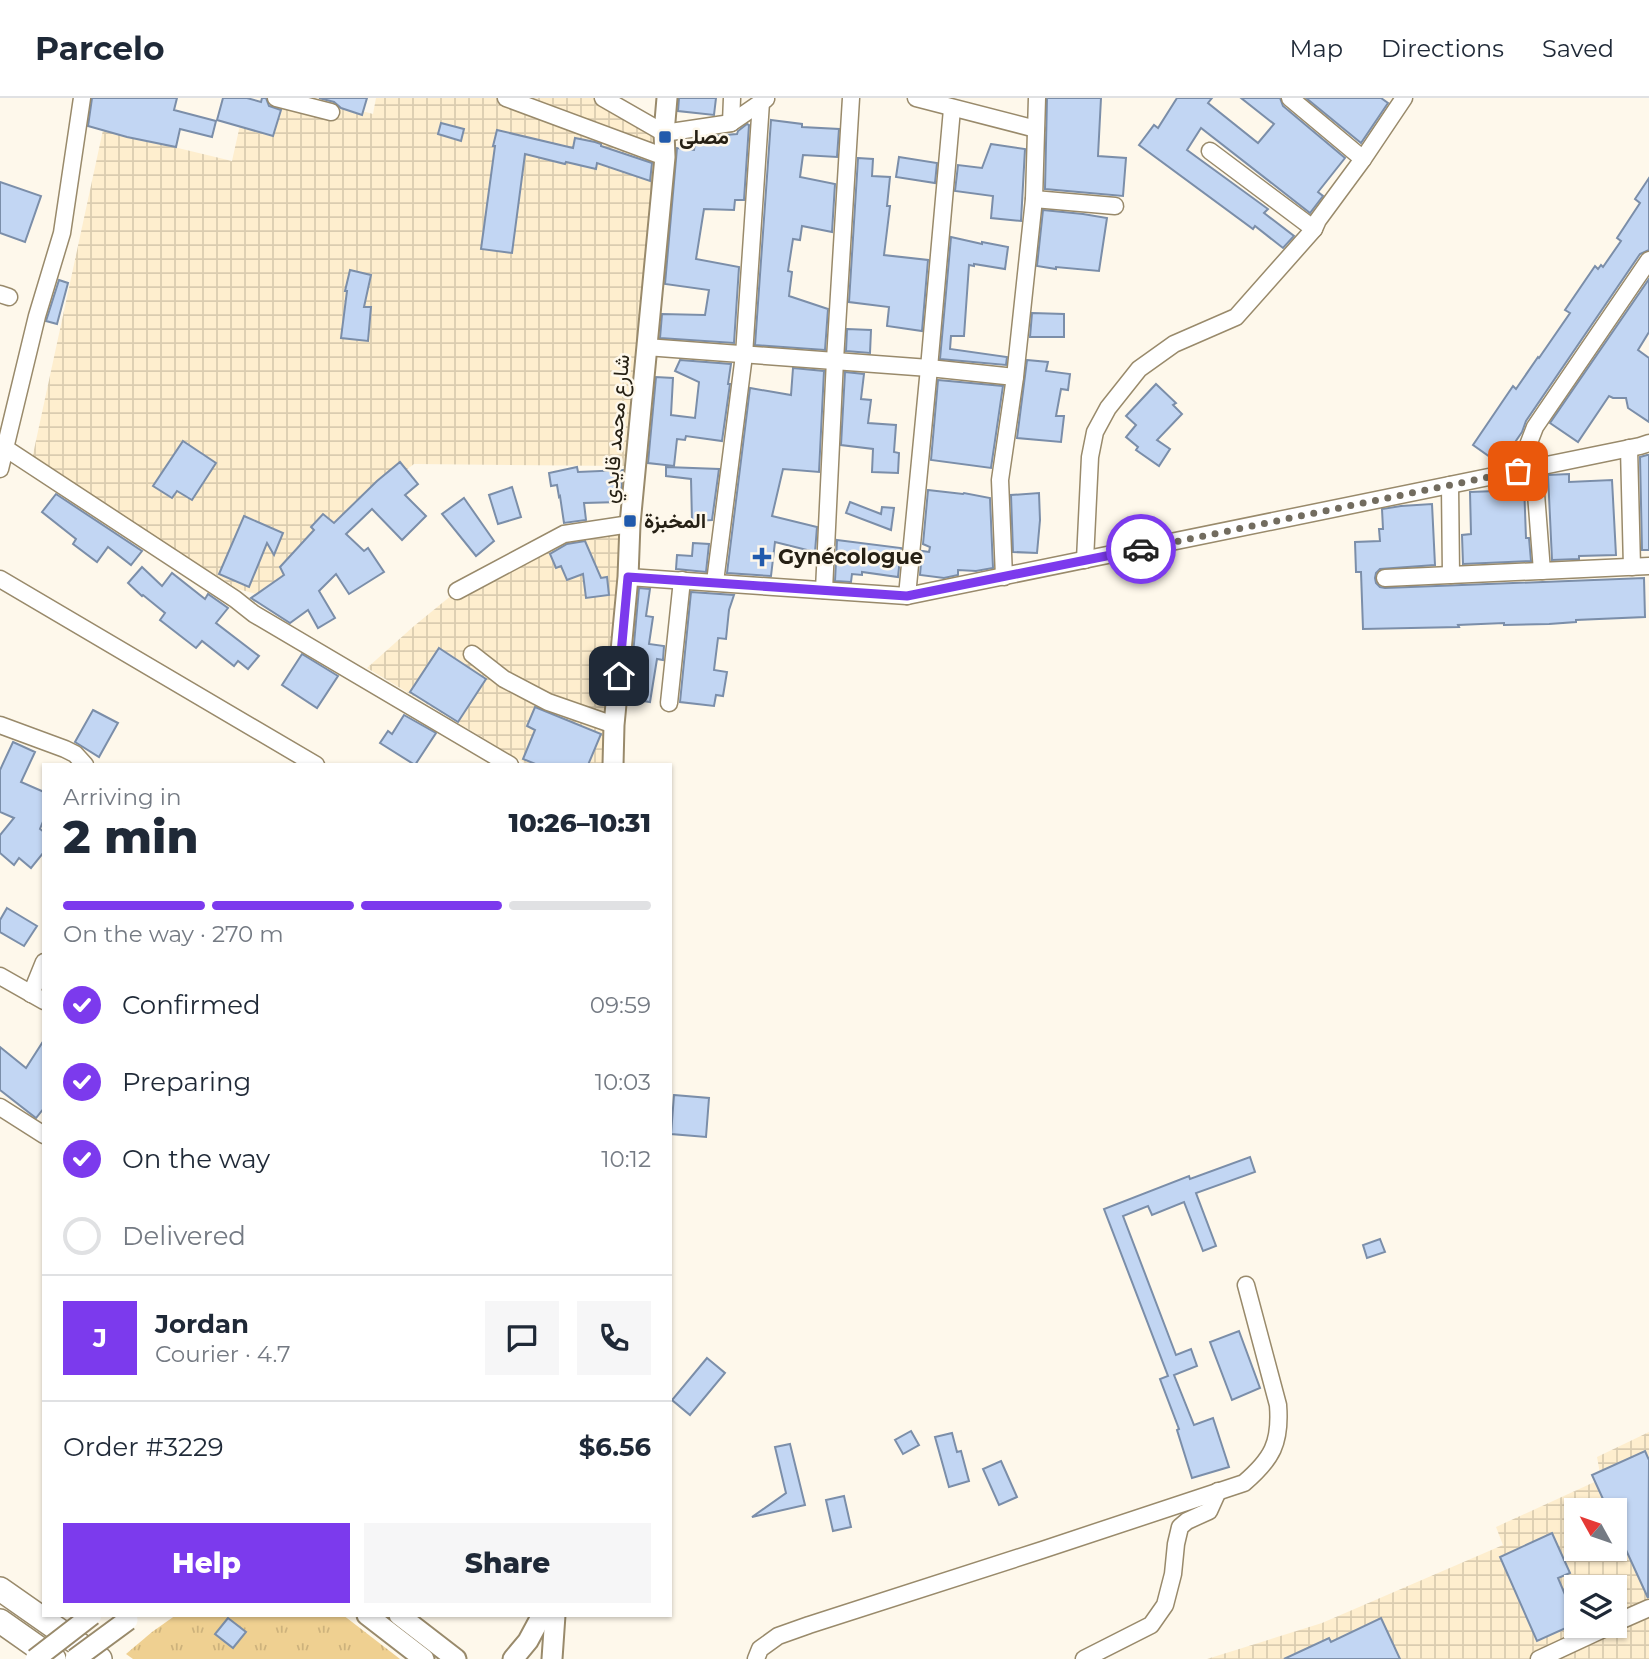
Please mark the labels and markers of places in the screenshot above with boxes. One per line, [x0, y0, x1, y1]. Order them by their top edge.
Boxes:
place label: مصلى [679, 124, 729, 149]
marker: مصلى [657, 129, 673, 145]
pin [1488, 441, 1548, 501]
place label: المخبزة [644, 508, 706, 534]
marker: المخبزة [622, 513, 638, 529]
place label: Gynécologue [778, 544, 923, 569]
marker: Gynécologue [752, 547, 772, 567]
pin [589, 646, 649, 706]

